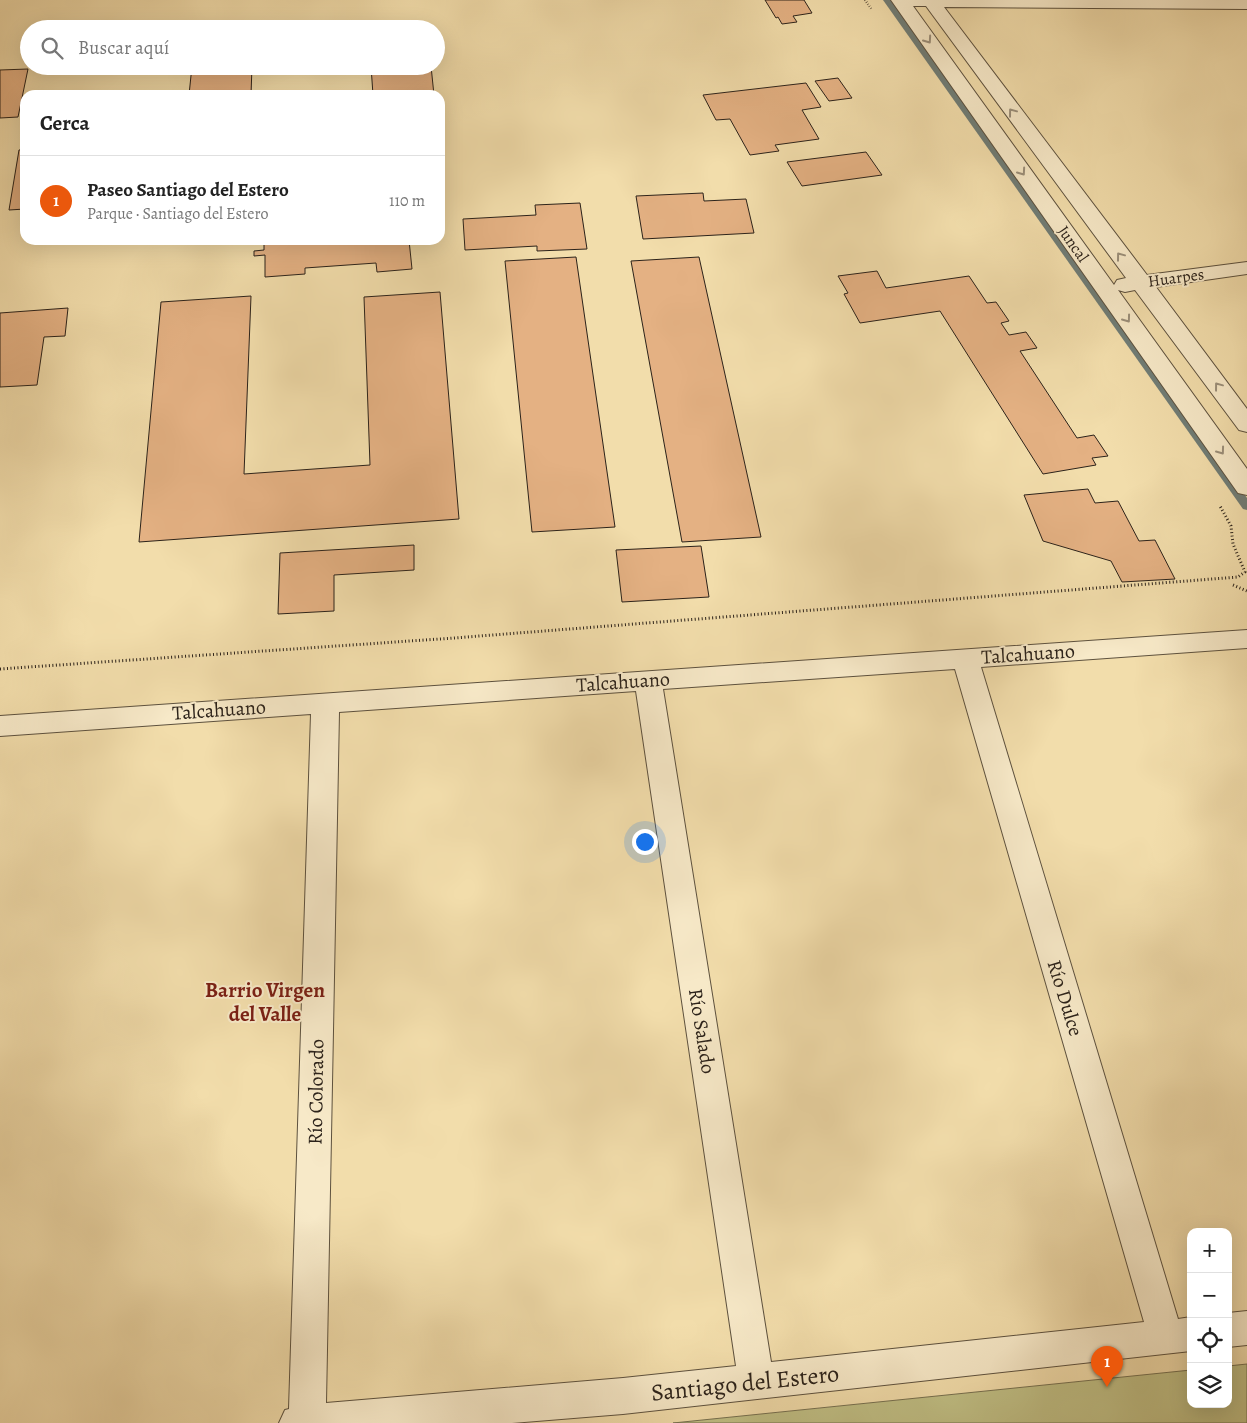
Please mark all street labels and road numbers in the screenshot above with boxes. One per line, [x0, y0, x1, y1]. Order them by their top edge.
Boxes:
street label: Juncal [1052, 221, 1094, 267]
street label: Huarpes [1147, 263, 1205, 293]
street label: Talcahuano [980, 637, 1076, 671]
street label: Talcahuano [575, 665, 671, 699]
street label: Talcahuano [171, 693, 267, 727]
street label: Río Dulce [1041, 957, 1089, 1040]
street label: Río Salado [682, 986, 722, 1076]
street label: Río Colorado [302, 1039, 330, 1145]
street label: Santiago del Estero [649, 1357, 841, 1409]

